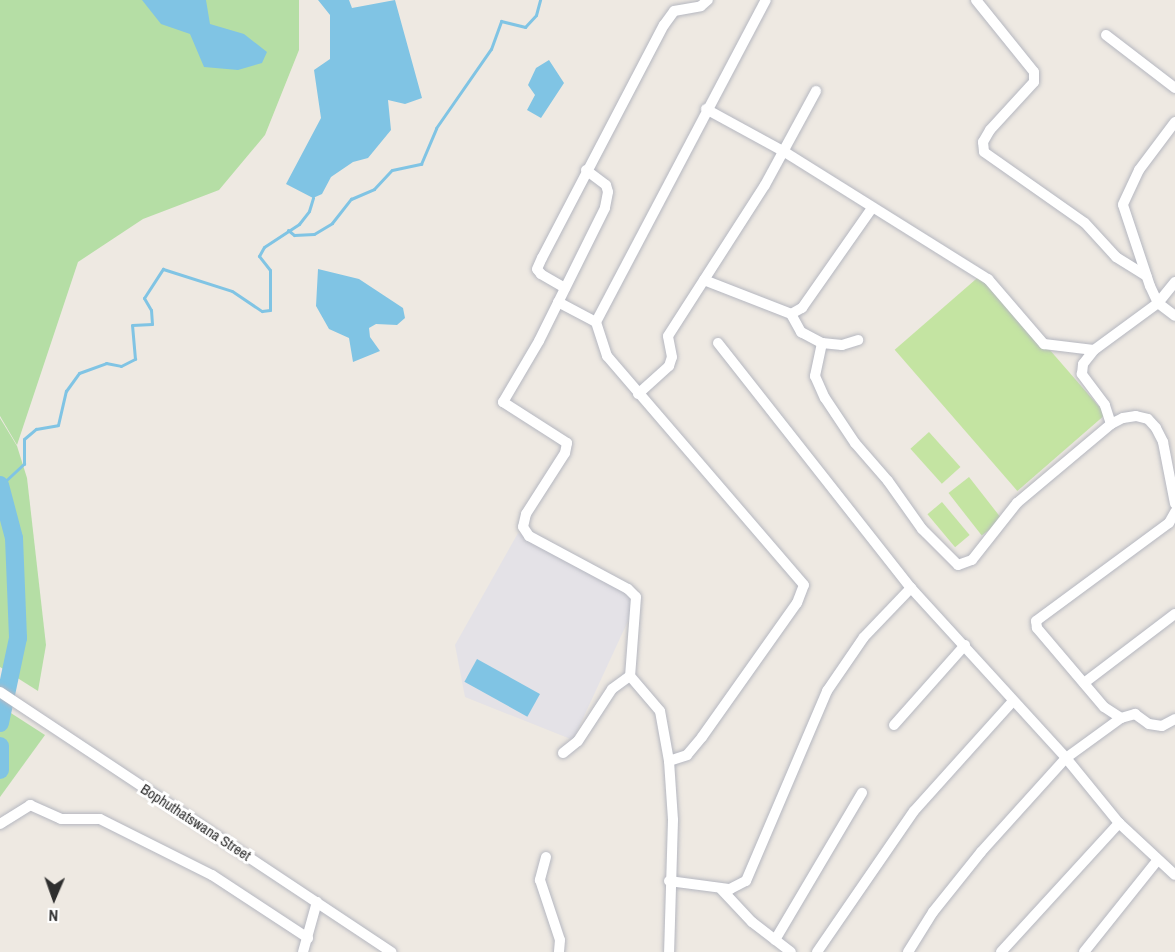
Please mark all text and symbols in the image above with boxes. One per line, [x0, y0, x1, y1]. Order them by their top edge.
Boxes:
street label: Bophuthatswana Street [137, 780, 255, 864]
north arrow [24, 868, 84, 928]
text: N [48, 905, 59, 927]

